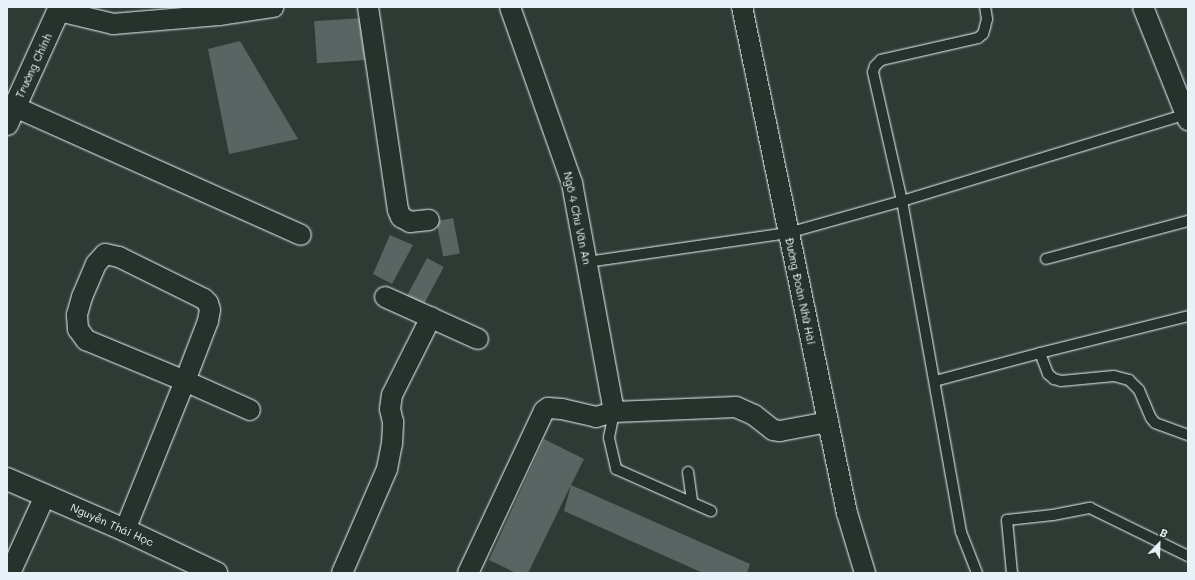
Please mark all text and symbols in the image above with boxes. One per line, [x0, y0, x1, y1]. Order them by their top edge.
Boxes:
street label: Trường Chinh [13, 32, 55, 100]
street label: Ngõ 4 Chu Văn An [561, 170, 593, 266]
street label: Đường Đoàn Nhữ Hài [782, 236, 818, 346]
street label: Nguyễn Thái Học [68, 501, 156, 549]
north arrow [1139, 524, 1179, 564]
text: B [1158, 524, 1170, 541]

